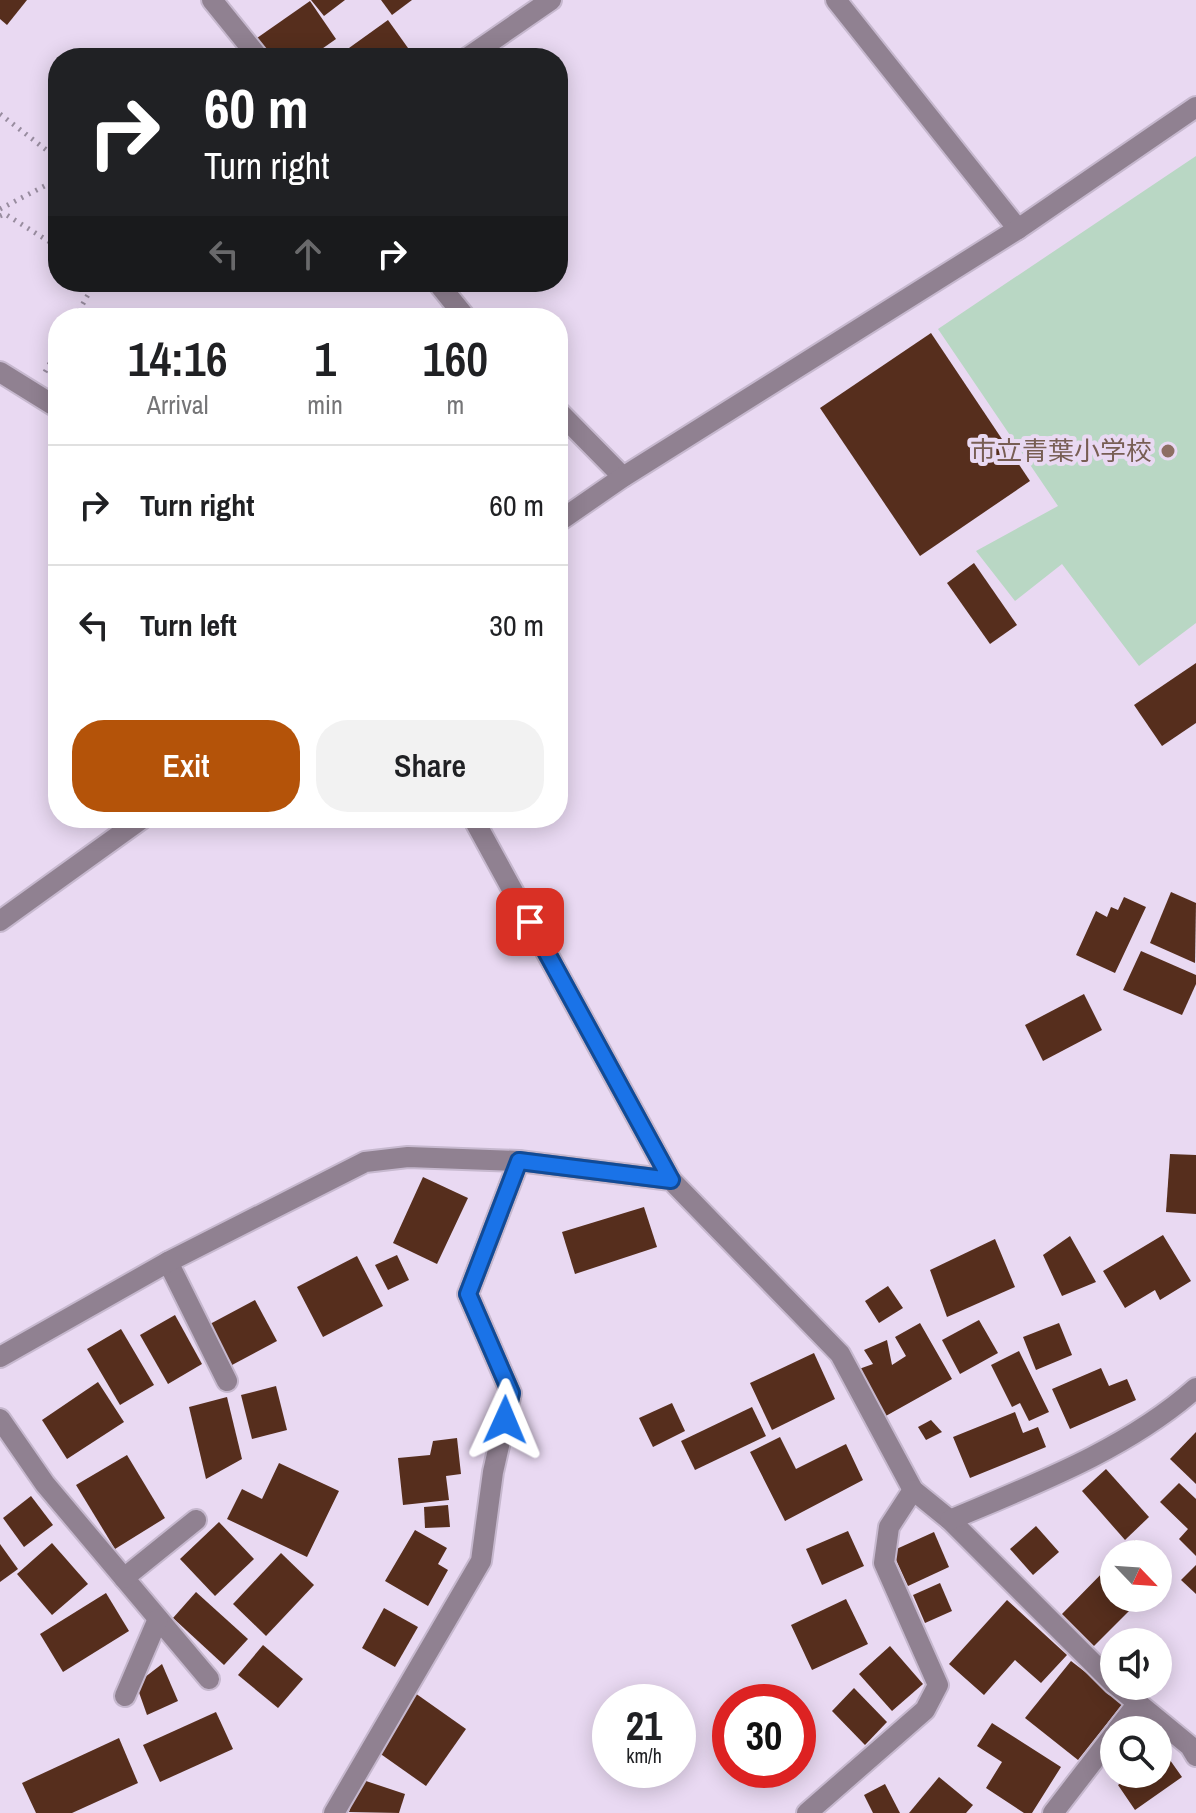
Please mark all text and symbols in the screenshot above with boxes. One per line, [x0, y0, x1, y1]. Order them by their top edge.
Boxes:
text: 60 m [204, 70, 309, 145]
icon: right [72, 80, 176, 184]
text: Turn right [204, 142, 329, 190]
icon: left [202, 232, 246, 276]
icon: ahead [286, 232, 330, 276]
icon: right [370, 232, 414, 276]
text: 14:16 [128, 326, 228, 391]
text: 1 [314, 326, 336, 391]
text: 160 [423, 326, 488, 391]
text: Arrival [147, 387, 208, 422]
text: min [307, 387, 343, 422]
text: m [447, 387, 464, 422]
place label: 市立青葉小学校 [970, 433, 1152, 468]
marker: 市立青葉小学校 [1159, 442, 1177, 460]
icon: right [72, 483, 116, 527]
text: Turn right [140, 485, 254, 525]
text: 60 m [489, 485, 544, 525]
icon: left [72, 603, 116, 647]
text: Turn left [140, 605, 237, 645]
text: 30 m [489, 605, 544, 645]
button: Exit [72, 720, 300, 812]
button: Share [316, 720, 544, 812]
pin [496, 888, 564, 956]
icon: arrive [508, 900, 552, 944]
position arrow [463, 1378, 547, 1462]
north arrow [1100, 1540, 1172, 1612]
map controls [1100, 1540, 1172, 1788]
button: sound [1100, 1628, 1172, 1700]
speed limit sign: 30 [712, 1684, 816, 1788]
text: 21 [626, 1699, 662, 1752]
button: search [1100, 1716, 1172, 1788]
text: km/h [626, 1742, 662, 1769]

